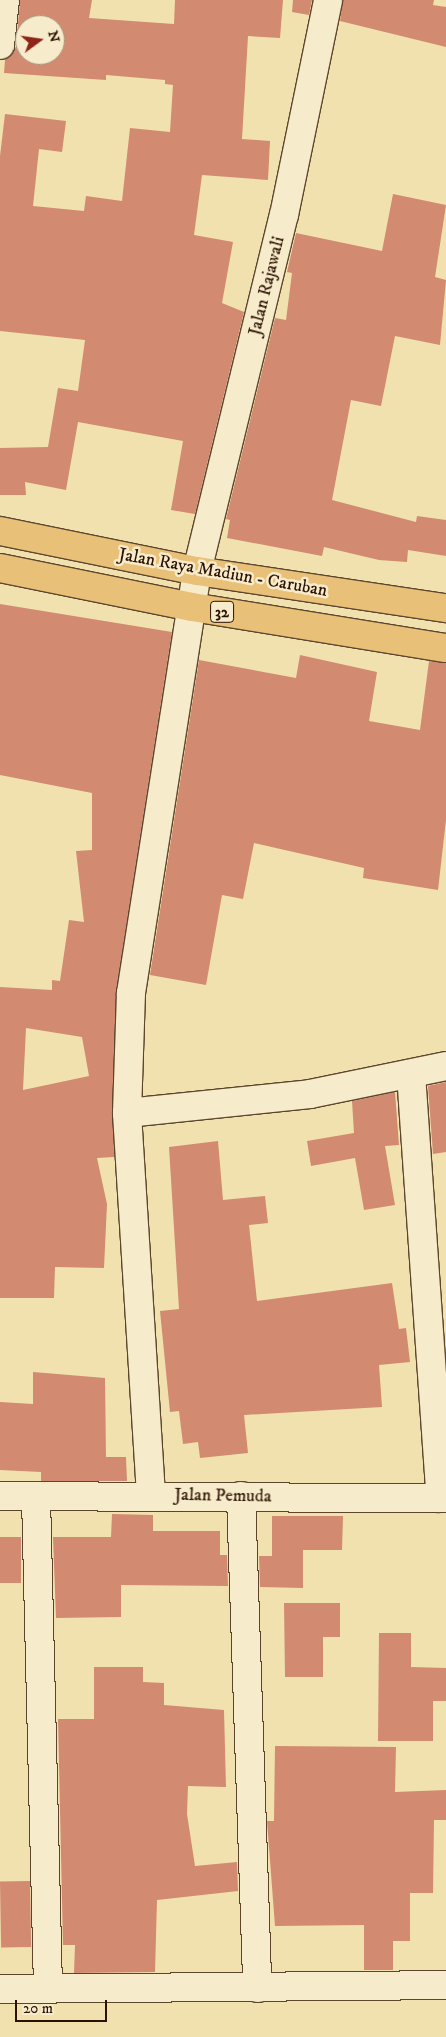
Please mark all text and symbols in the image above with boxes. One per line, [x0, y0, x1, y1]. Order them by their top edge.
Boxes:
north arrow [15, 15, 65, 65]
text: N [43, 29, 64, 44]
street label: Jalan Rajawali [244, 234, 290, 338]
street label: Jalan Raya Madiun - Caruban [117, 544, 329, 602]
road number: 32 [210, 598, 234, 626]
street label: Jalan Pemuda [174, 1484, 272, 1508]
scale bar [18, 1990, 110, 2022]
text: 20 m [23, 1999, 53, 2018]

